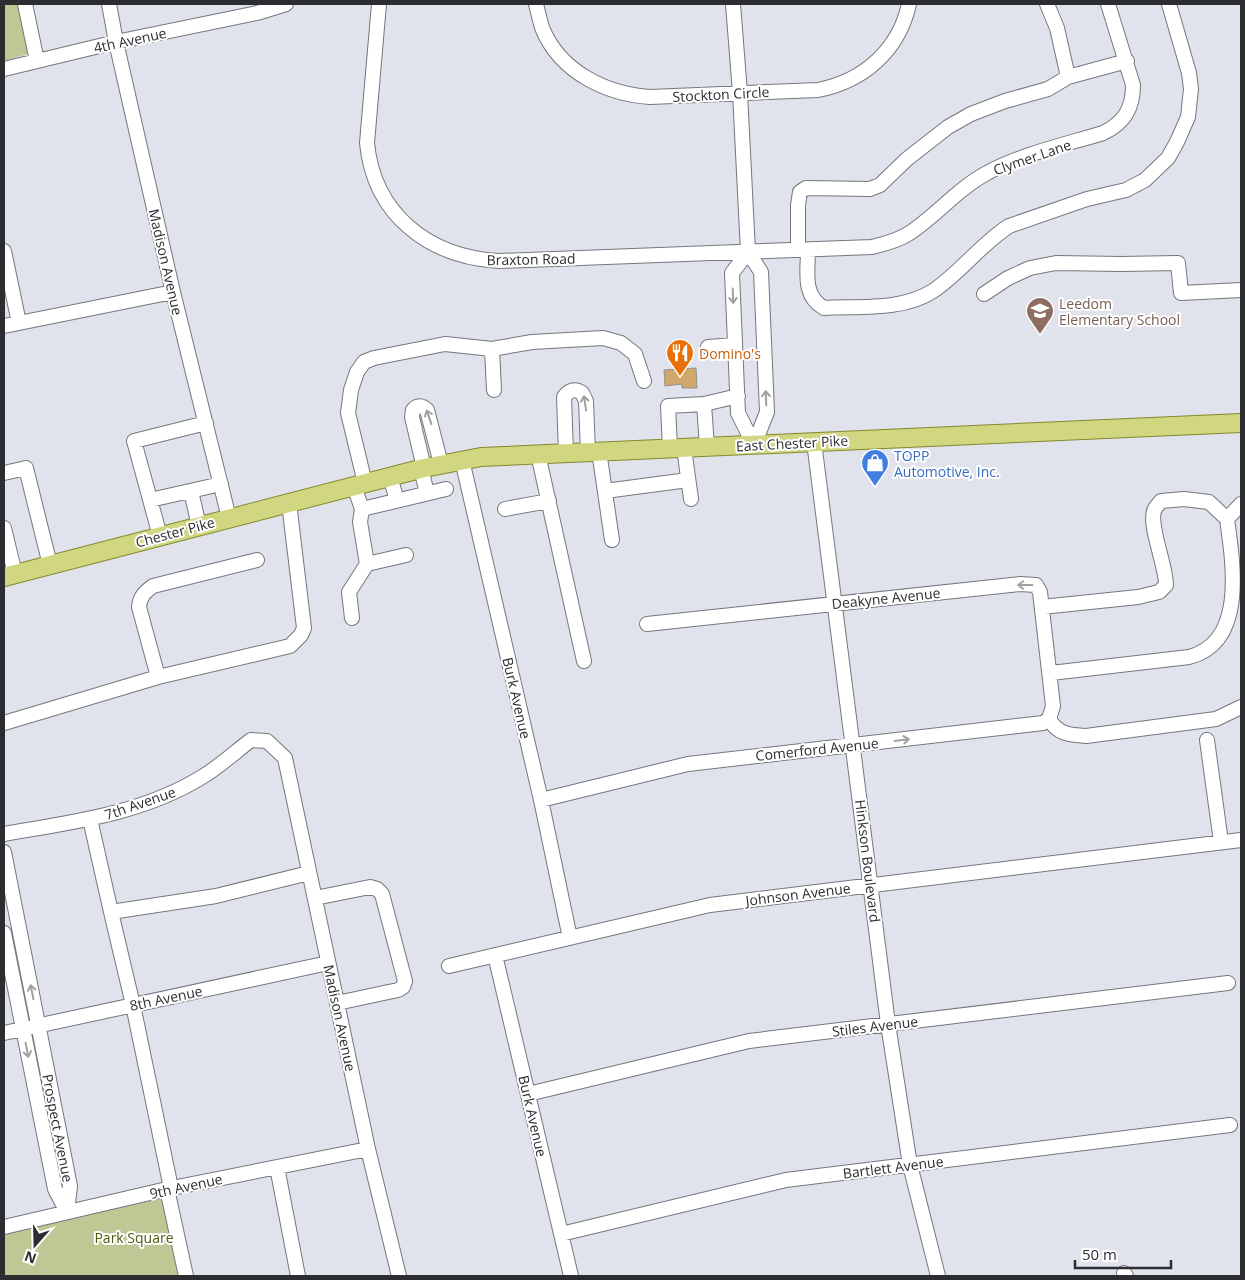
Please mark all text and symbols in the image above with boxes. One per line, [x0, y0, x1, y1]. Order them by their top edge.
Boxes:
street label: 4th Avenue [92, 23, 168, 57]
street label: Stockton Circle [672, 82, 770, 106]
street label: Clymer Lane [991, 135, 1074, 179]
street label: Madison Avenue [145, 207, 187, 317]
street label: Braxton Road [486, 249, 576, 269]
one-way arrow [729, 288, 738, 304]
place label: Leedom Elementary School [1059, 294, 1180, 329]
school or university icon: Leedom Elementary School [1025, 296, 1055, 335]
restaurant icon: Domino's [665, 338, 695, 377]
place label: Domino's [699, 344, 761, 363]
one-way arrow [762, 391, 771, 407]
one-way arrow [580, 396, 590, 412]
one-way arrow [424, 409, 433, 425]
street label: East Chester Pike [735, 431, 849, 455]
place label: TOPP Automotive, Inc. [894, 446, 1000, 481]
shop icon: TOPP Automotive, Inc. [860, 448, 890, 487]
street label: Chester Pike [133, 512, 217, 552]
one-way arrow [1017, 580, 1033, 590]
street label: Deakyne Avenue [831, 583, 941, 613]
street label: Burk Avenue [498, 655, 536, 741]
street label: Comerford Avenue [755, 733, 880, 765]
one-way arrow [893, 735, 909, 745]
street label: 7th Avenue [102, 782, 178, 824]
street label: Hinkson Boulevard [851, 798, 885, 924]
street label: Johnson Avenue [743, 878, 852, 910]
street label: Madison Avenue [319, 963, 361, 1073]
street label: 8th Avenue [128, 981, 204, 1015]
one-way arrow [26, 985, 36, 1001]
street label: Stiles Avenue [831, 1011, 919, 1041]
one-way arrow [23, 1041, 32, 1057]
street label: Prospect Avenue [38, 1072, 78, 1184]
street label: Burk Avenue [514, 1073, 552, 1159]
street label: Bartlett Avenue [842, 1151, 945, 1183]
street label: 9th Avenue [148, 1169, 224, 1203]
north arrow [10, 1220, 60, 1270]
park label: Park Square [94, 1228, 174, 1247]
scale bar [1075, 1238, 1171, 1270]
text: 50 m [1082, 1244, 1117, 1264]
text: N [22, 1247, 39, 1269]

